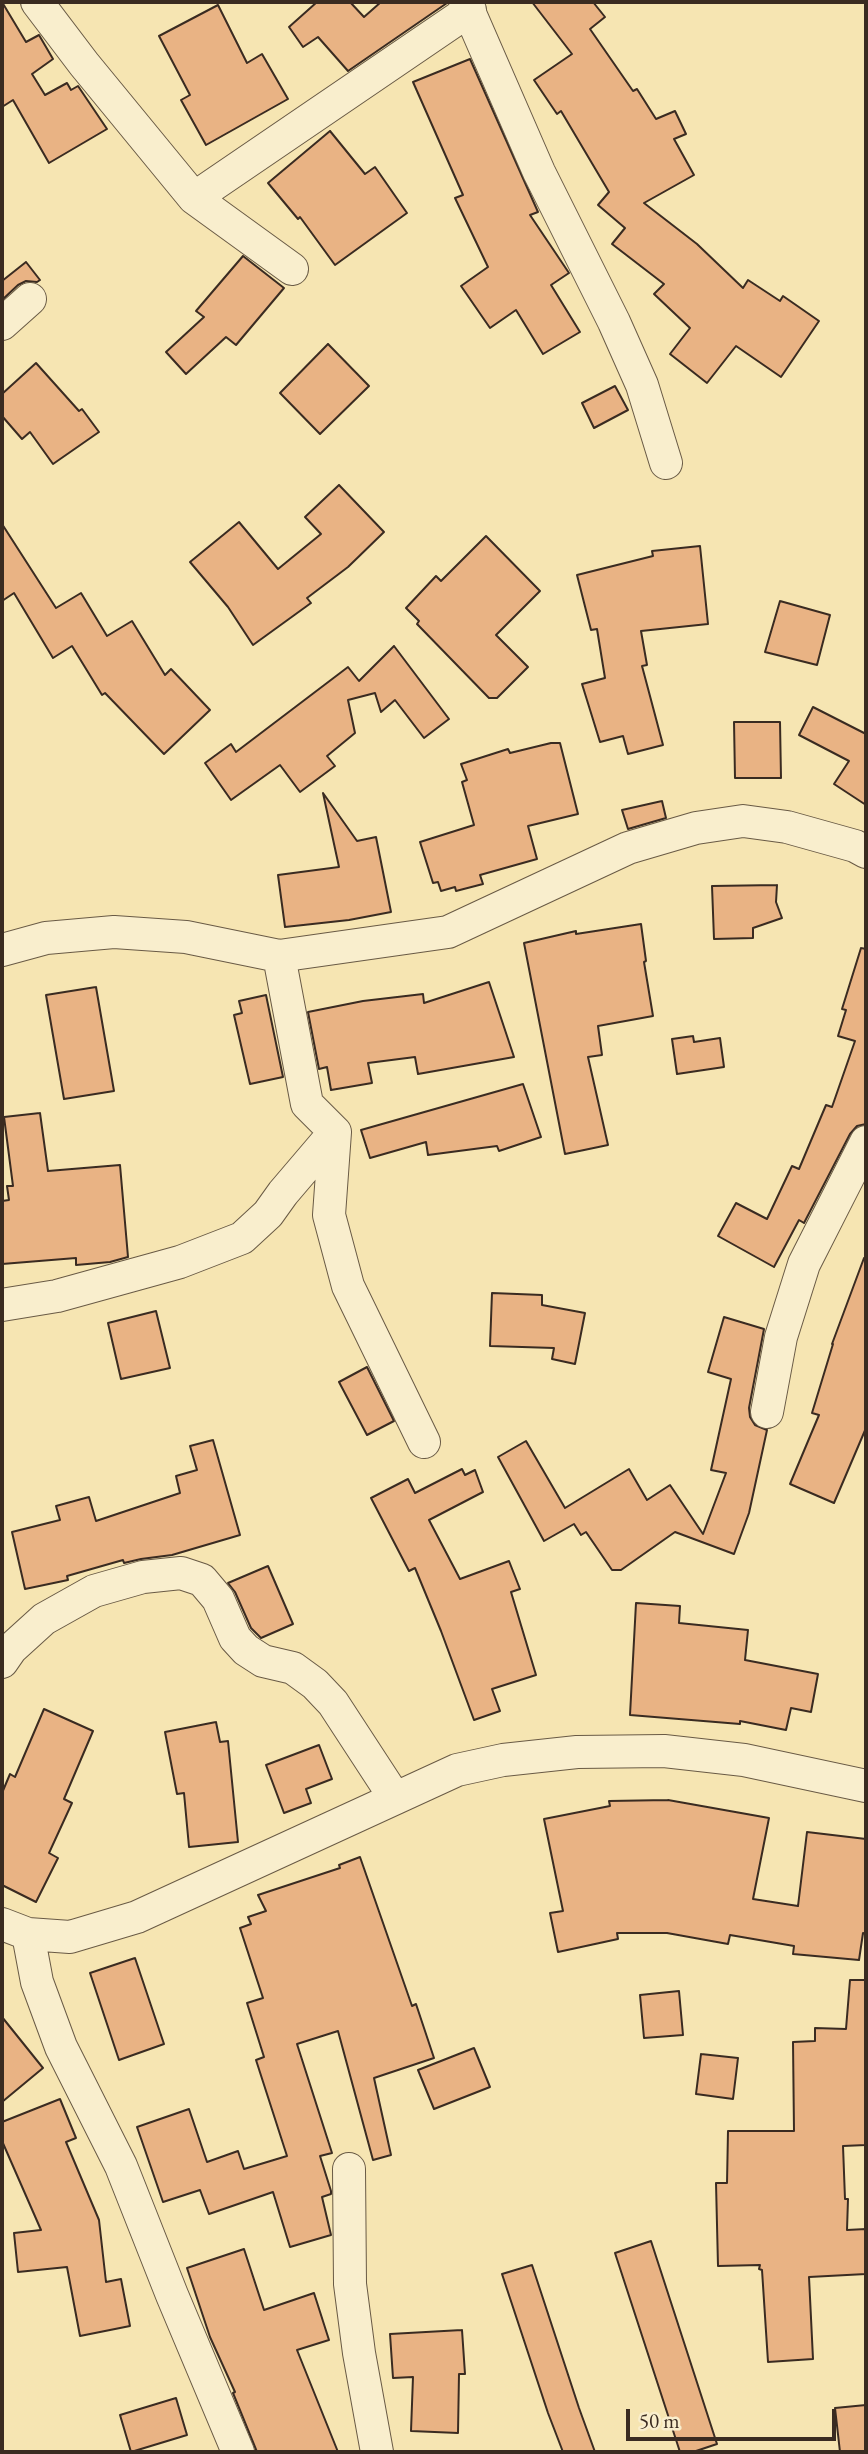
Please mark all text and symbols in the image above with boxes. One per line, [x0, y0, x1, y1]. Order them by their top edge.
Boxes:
scale bar [630, 2394, 840, 2438]
text: 50 m [639, 2407, 680, 2434]

